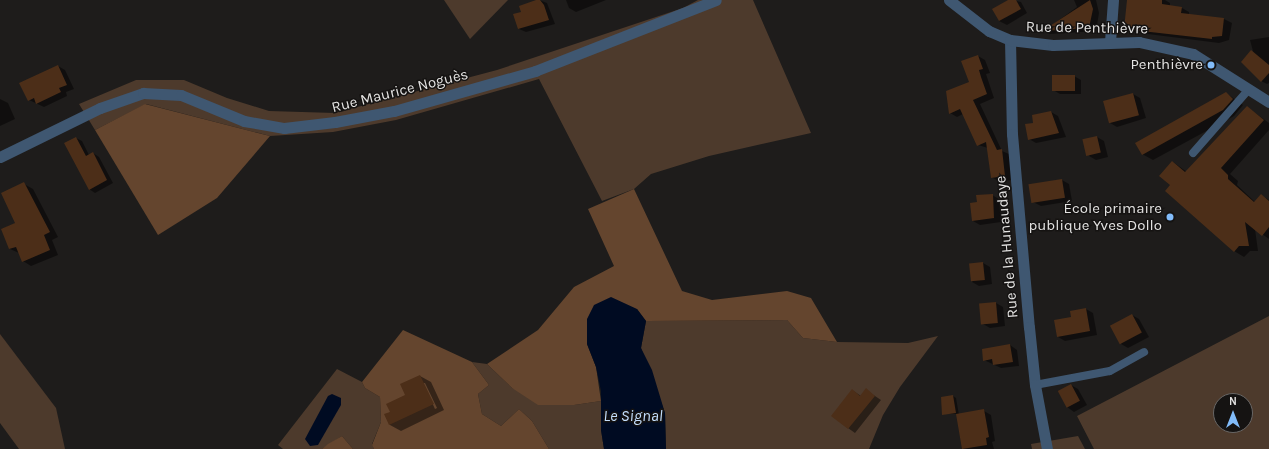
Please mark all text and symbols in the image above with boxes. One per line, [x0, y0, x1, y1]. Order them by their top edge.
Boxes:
street label: Rue de Penthièvre [1026, 18, 1148, 38]
place label: Penthièvre [1130, 56, 1203, 74]
marker: Penthièvre [1206, 60, 1216, 70]
street label: Rue Maurice Noguès [330, 65, 470, 117]
street label: Rue de la Hunaudaye [992, 175, 1022, 319]
place label: École primaire publique Yves Dollo [1029, 199, 1162, 234]
marker: École primaire publique Yves Dollo [1165, 212, 1175, 222]
north arrow [1213, 393, 1253, 433]
text: N [1229, 395, 1237, 408]
water label: Le Signal [603, 406, 663, 426]

